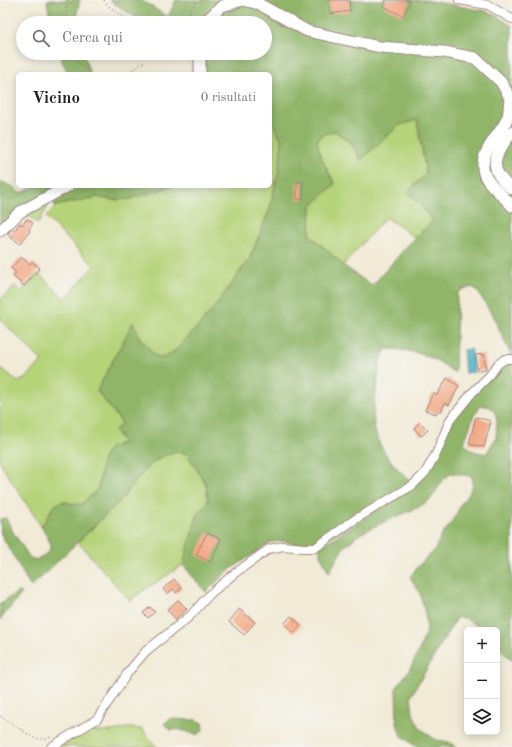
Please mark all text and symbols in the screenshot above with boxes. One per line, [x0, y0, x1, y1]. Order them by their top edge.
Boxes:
search box [16, 16, 272, 60]
icon: search [30, 27, 52, 49]
text: Cerca qui [62, 31, 123, 46]
text: Vicino [32, 90, 80, 107]
text: 0 risultati [201, 91, 256, 104]
map controls [464, 627, 500, 735]
button: + [464, 627, 500, 663]
button: − [464, 663, 500, 699]
button: layers [464, 699, 500, 735]

